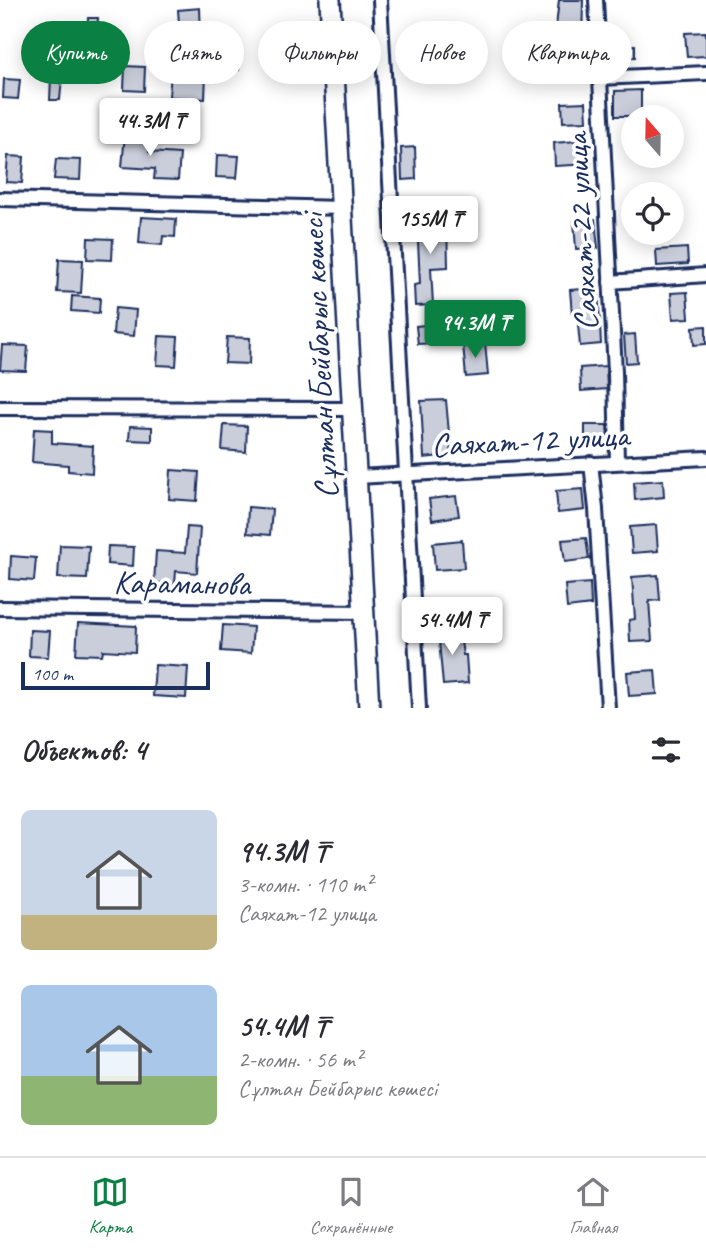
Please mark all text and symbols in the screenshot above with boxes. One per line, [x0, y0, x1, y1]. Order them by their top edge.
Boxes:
chip: Купить [21, 21, 130, 84]
chip: Снять [144, 21, 244, 84]
chip: Фильтры [258, 21, 381, 84]
chip: Новое [395, 21, 488, 84]
chip: Квартира [502, 21, 632, 84]
pin: 44.3M ₸ [85, 99, 215, 158]
north arrow [621, 105, 684, 168]
map controls [621, 105, 684, 245]
text: 44.3M ₸ [115, 106, 185, 135]
street label: Саяхат-22 улица [555, 130, 607, 332]
button: locate [621, 182, 684, 245]
pin: 155M ₸ [373, 196, 487, 256]
text: 155M ₸ [398, 204, 462, 233]
street label: Сұлтан Бейбарыс көшесі [290, 208, 347, 500]
pin: 94.3M ₸ [410, 300, 540, 360]
text: 94.3M ₸ [441, 308, 509, 337]
street label: Саяхат-12 улица [430, 414, 632, 466]
street label: Караманова [113, 561, 252, 605]
pin: 54.4M ₸ [387, 598, 517, 657]
text: 54.4M ₸ [418, 605, 486, 634]
scale bar [21, 659, 210, 691]
text: 100 m [32, 662, 73, 686]
text: Объектов: 4 [21, 731, 146, 769]
icon: filters [647, 731, 685, 769]
text: 94.3M ₸ [238, 832, 328, 870]
icon: home [77, 838, 161, 922]
text: 3-комн. · 110 m² [238, 870, 372, 899]
text: Саяхат-12 улица [238, 899, 376, 928]
text: 54.4M ₸ [238, 1007, 328, 1045]
icon: home [77, 1013, 161, 1097]
text: 2-комн. · 56 m² [238, 1045, 362, 1074]
text: Сұлтан Бейбарыс көшесі [238, 1074, 437, 1103]
tab: Карта [89, 1173, 132, 1239]
tab: Сохранённые [310, 1173, 392, 1239]
tab: Главная [570, 1173, 617, 1239]

